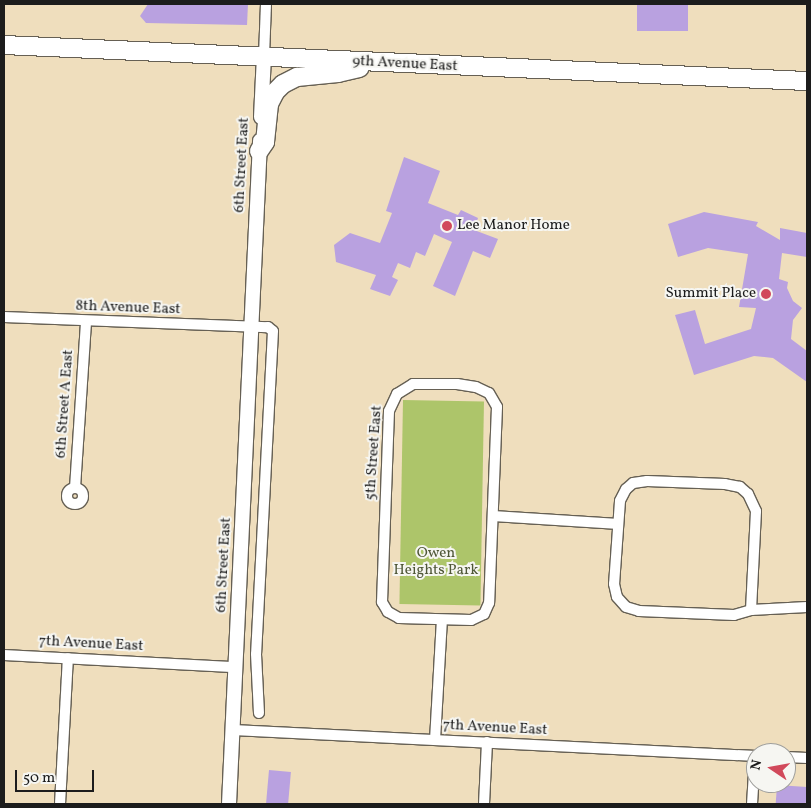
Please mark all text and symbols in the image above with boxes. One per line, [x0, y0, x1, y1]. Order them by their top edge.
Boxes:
street label: 9th Avenue East [352, 52, 458, 76]
street label: 6th Street East [231, 117, 253, 213]
place label: Lee Manor Home [457, 217, 570, 235]
marker: Lee Manor Home [441, 220, 453, 232]
place label: Summit Place [665, 285, 756, 303]
marker: Summit Place [760, 288, 772, 300]
street label: 8th Avenue East [75, 297, 181, 319]
street label: 6th Street A East [52, 349, 78, 459]
street label: 5th Street East [362, 405, 386, 501]
street label: 6th Street East [213, 517, 235, 613]
park label: Owen Heights Park [394, 544, 478, 579]
street label: 7th Avenue East [38, 632, 144, 656]
street label: 7th Avenue East [442, 716, 548, 740]
north arrow [746, 743, 796, 793]
text: N [746, 758, 767, 772]
scale bar [18, 760, 96, 792]
text: 50 m [23, 768, 55, 789]

